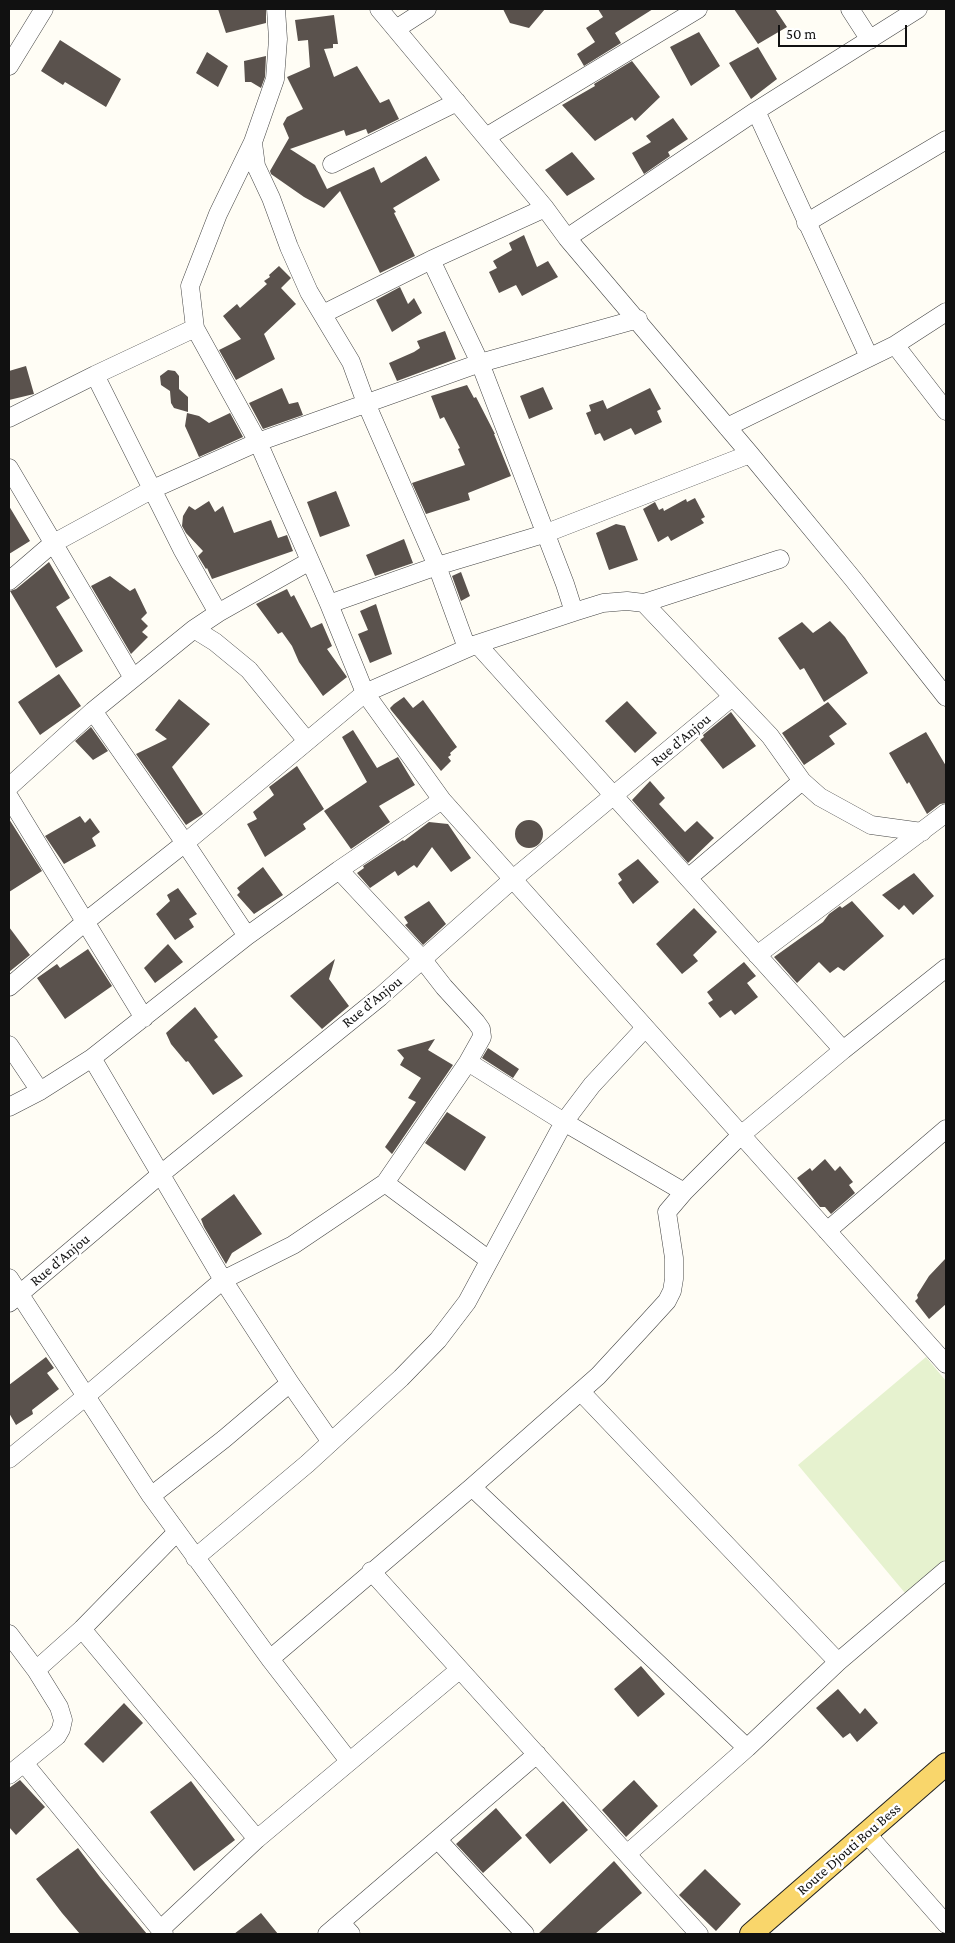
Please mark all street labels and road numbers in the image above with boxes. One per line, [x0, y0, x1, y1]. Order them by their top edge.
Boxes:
street label: Rue d’Anjou [648, 710, 714, 770]
street label: Rue d’Anjou [338, 972, 406, 1032]
street label: Rue d’Anjou [27, 1230, 93, 1290]
street label: Route Djouti Bou Bess [793, 1799, 905, 1899]

